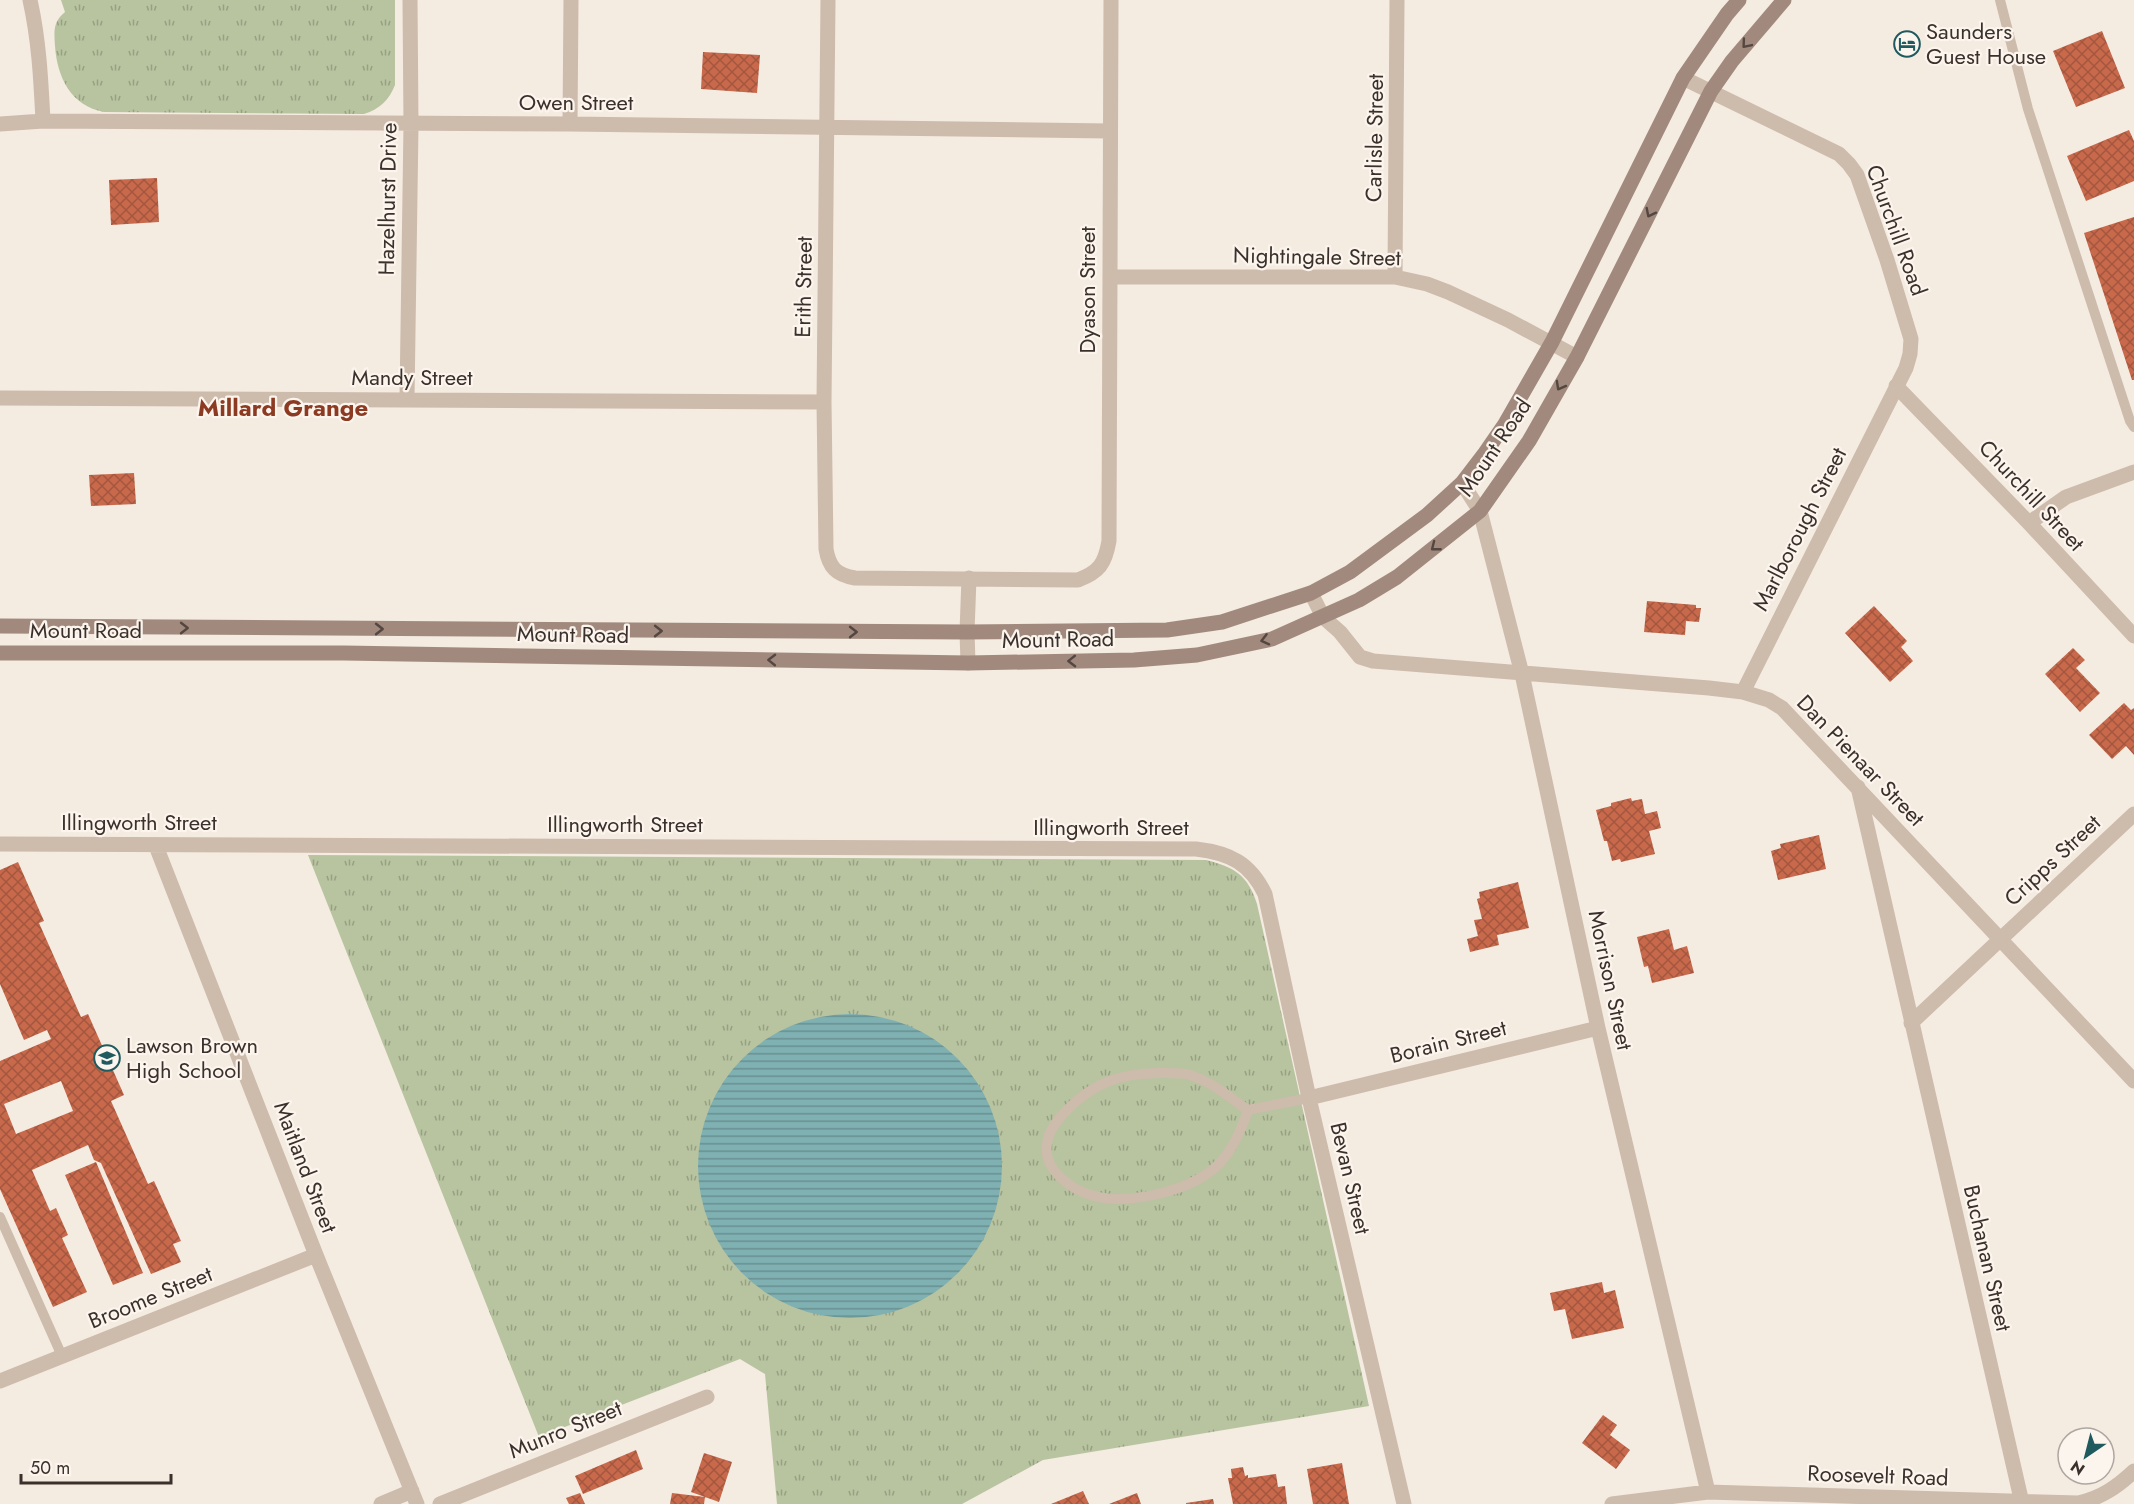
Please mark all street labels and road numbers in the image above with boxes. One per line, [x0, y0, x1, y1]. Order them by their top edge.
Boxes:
street label: Carlisle Street [1357, 73, 1391, 202]
street label: Owen Street [519, 86, 634, 118]
street label: Hazelhurst Drive [370, 122, 404, 276]
street label: Churchill Road [1858, 160, 1936, 300]
street label: Dyason Street [1071, 226, 1103, 354]
street label: Erith Street [786, 235, 820, 338]
street label: Nightingale Street [1233, 239, 1402, 273]
street label: Mandy Street [351, 361, 473, 393]
street label: Mount Road [1449, 392, 1539, 502]
street label: Churchill Street [1972, 432, 2093, 559]
street label: Marlborough Street [1744, 441, 1854, 616]
street label: Mount Road [30, 614, 142, 646]
street label: Mount Road [517, 617, 629, 651]
street label: Mount Road [1002, 622, 1114, 656]
street label: Dan Pienaar Street [1790, 687, 1933, 834]
street label: Illingworth Street [61, 806, 217, 838]
street label: Cripps Street [1997, 806, 2108, 913]
street label: Illingworth Street [547, 808, 703, 840]
street label: Illingworth Street [1033, 811, 1189, 843]
street label: Morrison Street [1581, 907, 1642, 1054]
street label: Borain Street [1387, 1011, 1510, 1071]
street label: Maitland Street [266, 1097, 346, 1238]
street label: Bevan Street [1323, 1119, 1380, 1238]
street label: Buchanan Street [1956, 1182, 2021, 1335]
street label: Broome Street [83, 1257, 217, 1336]
street label: Munro Street [504, 1392, 627, 1466]
street label: Roosevelt Road [1807, 1457, 1949, 1493]

